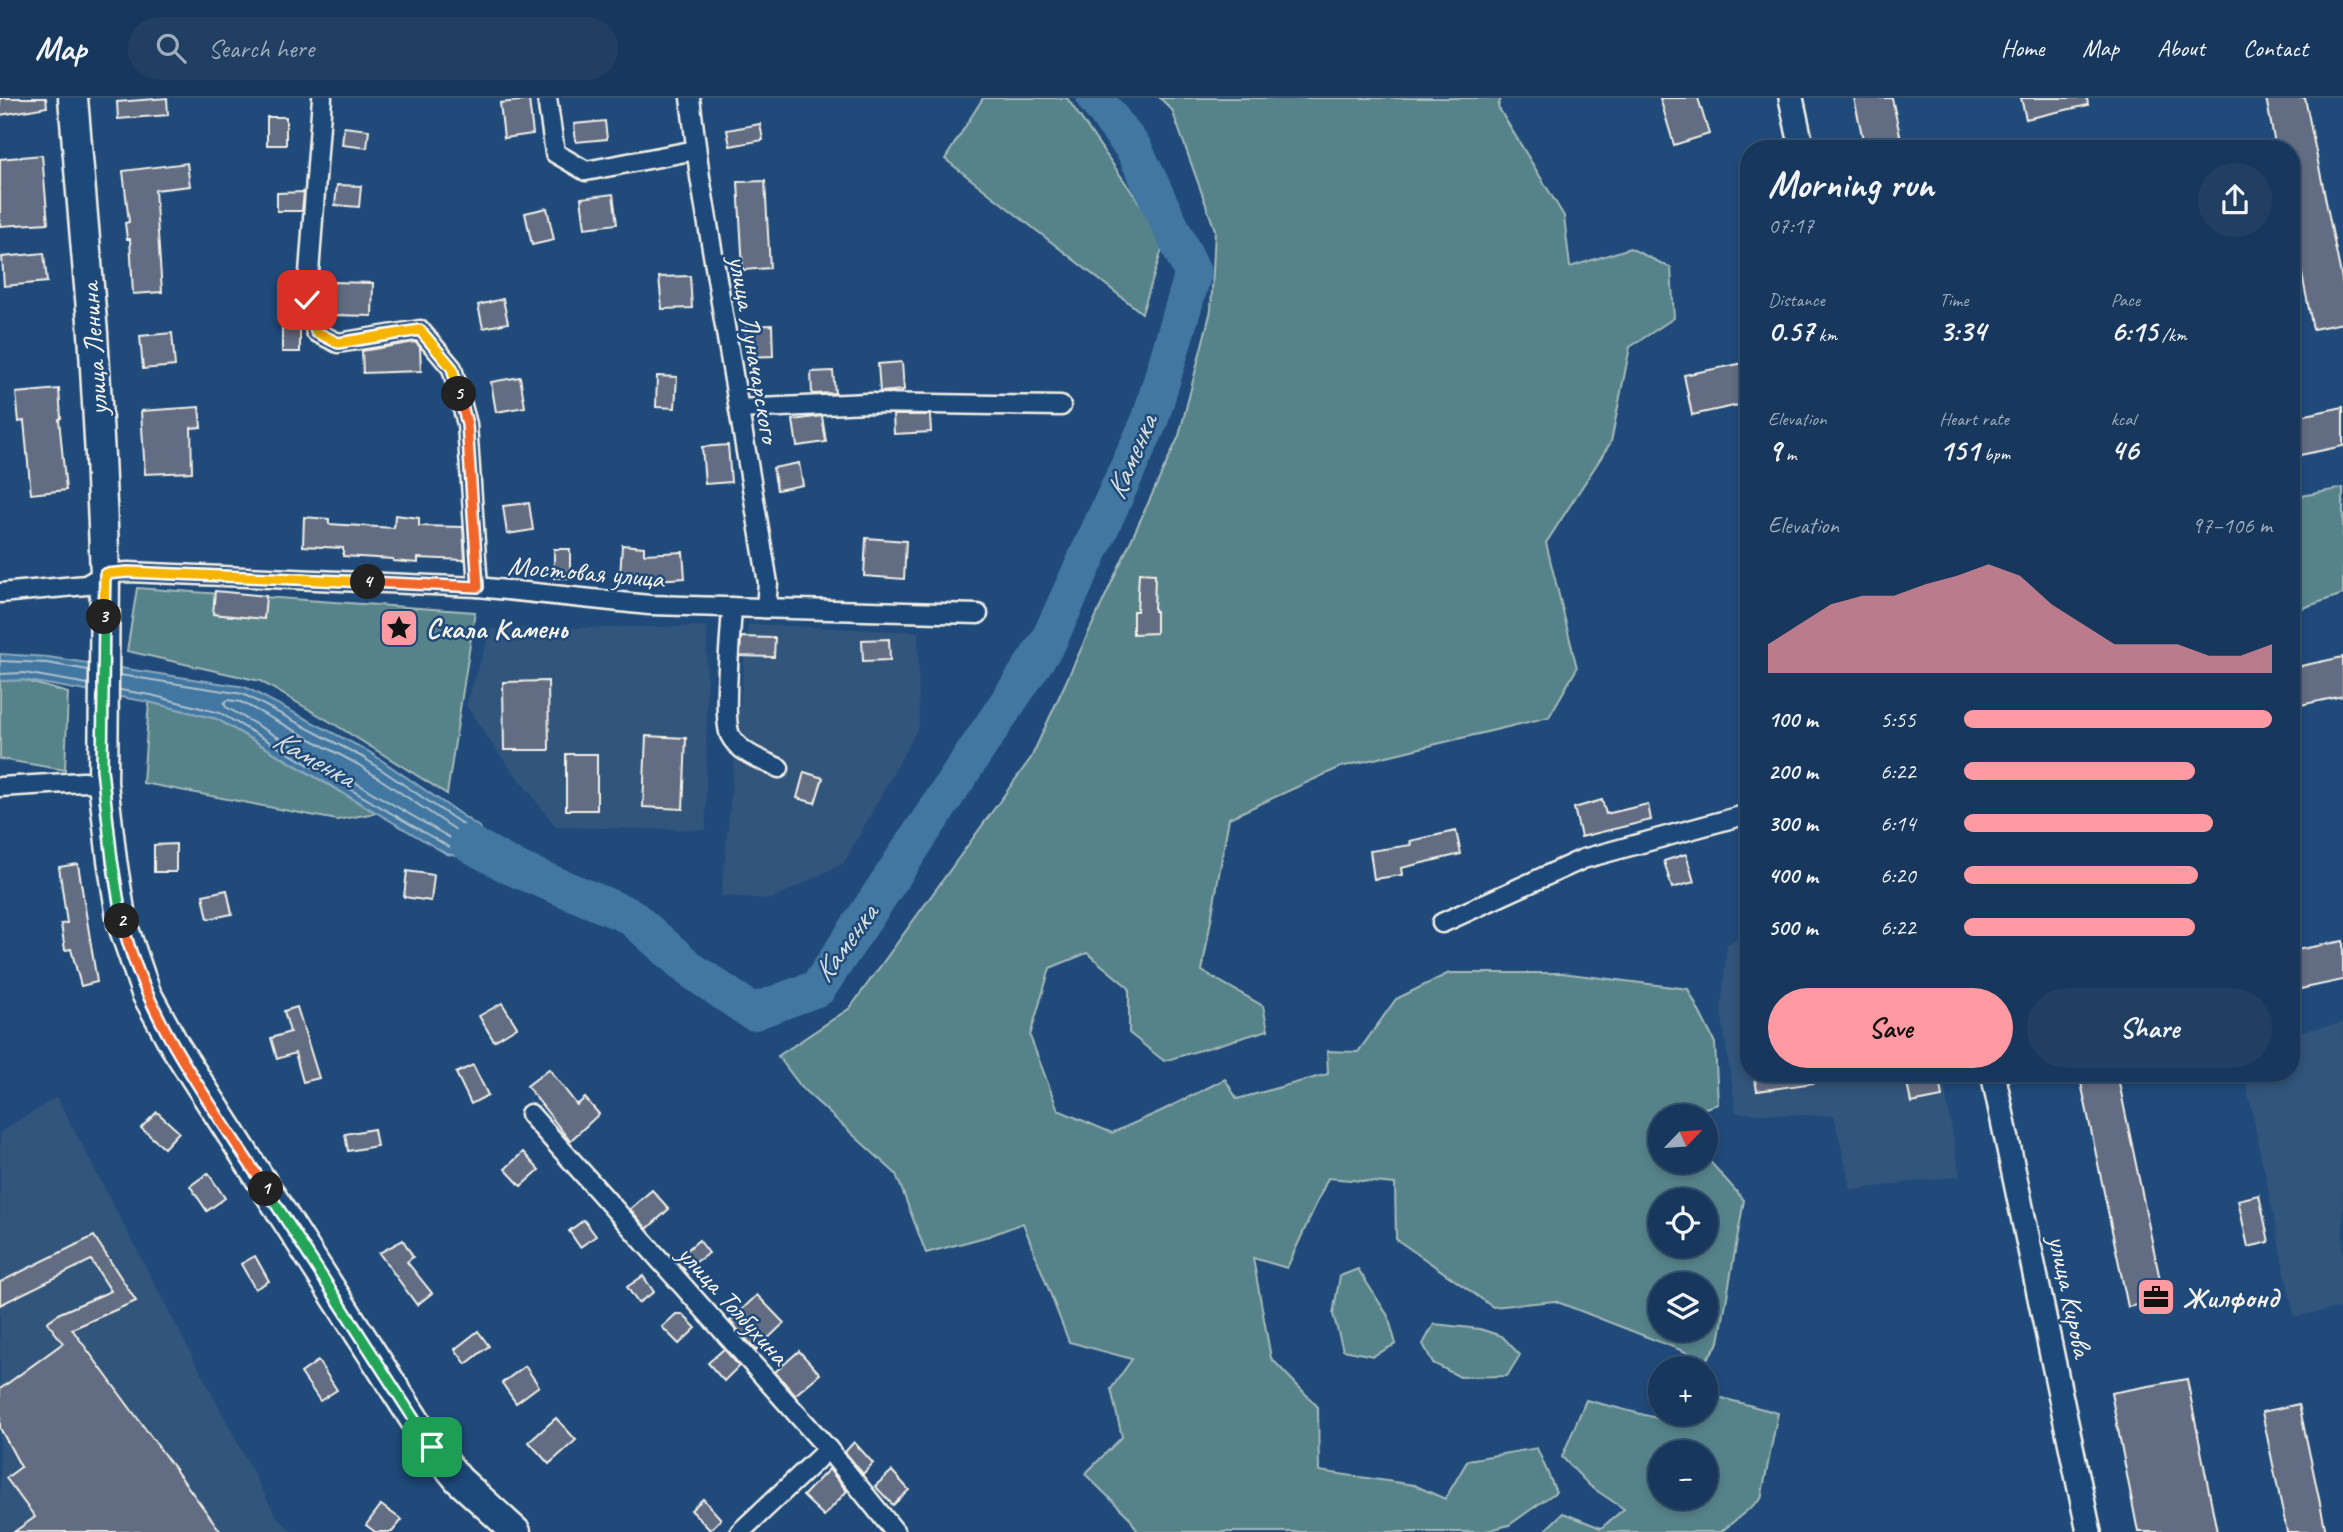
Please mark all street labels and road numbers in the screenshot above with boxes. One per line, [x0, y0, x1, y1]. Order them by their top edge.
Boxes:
street label: улица Луначарского [720, 251, 789, 449]
street label: улица Ленина [71, 279, 116, 419]
street label: Мостовая улица [507, 547, 667, 596]
street label: улица Кирова [2040, 1230, 2101, 1363]
street label: улица Толбухина [669, 1235, 798, 1373]

